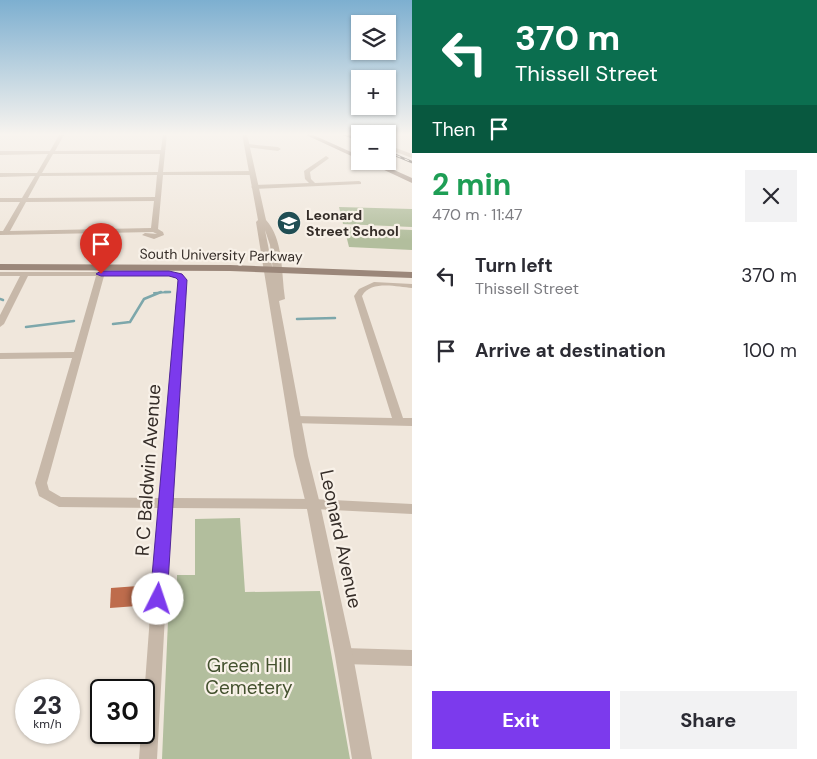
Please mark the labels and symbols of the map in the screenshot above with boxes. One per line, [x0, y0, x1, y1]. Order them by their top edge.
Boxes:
place label: Leonard Street School [306, 206, 399, 240]
school or university icon: Leonard Street School [276, 210, 302, 236]
pin [80, 223, 122, 274]
street label: South University Parkway [139, 245, 303, 265]
street label: R C Baldwin Avenue [130, 383, 166, 557]
street label: Leonard Avenue [314, 467, 368, 611]
position arrow [131, 572, 183, 624]
park label: Green Hill Cemetery [205, 653, 293, 700]
speed limit sign: 30 [90, 679, 155, 744]

